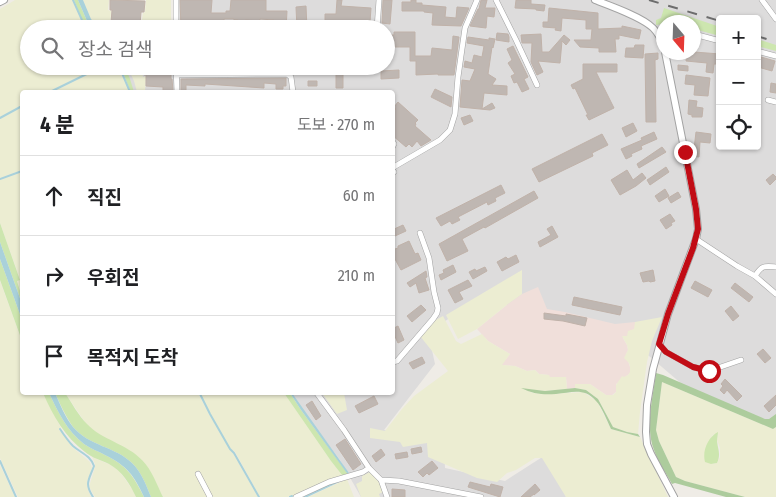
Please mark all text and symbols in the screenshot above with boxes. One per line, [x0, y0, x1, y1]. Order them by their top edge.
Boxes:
north arrow [656, 15, 701, 60]
map controls [716, 15, 761, 150]
button: + [716, 15, 761, 60]
search box [20, 20, 395, 75]
icon: search [38, 34, 66, 62]
text: 장소 검색 [78, 38, 152, 61]
button: − [716, 60, 761, 105]
button: locate [716, 105, 761, 150]
text: 4 분 [40, 112, 74, 138]
text: 도보 · 270 m [297, 115, 375, 134]
route end [674, 141, 697, 164]
icon: ahead [40, 182, 68, 210]
text: 직진 [87, 186, 122, 209]
text: 60 m [343, 186, 375, 205]
icon: right [40, 262, 68, 290]
text: 우회전 [87, 266, 139, 289]
text: 210 m [338, 266, 375, 285]
icon: arrive [40, 342, 68, 370]
text: 목적지 도착 [87, 346, 178, 369]
route start [698, 360, 721, 383]

